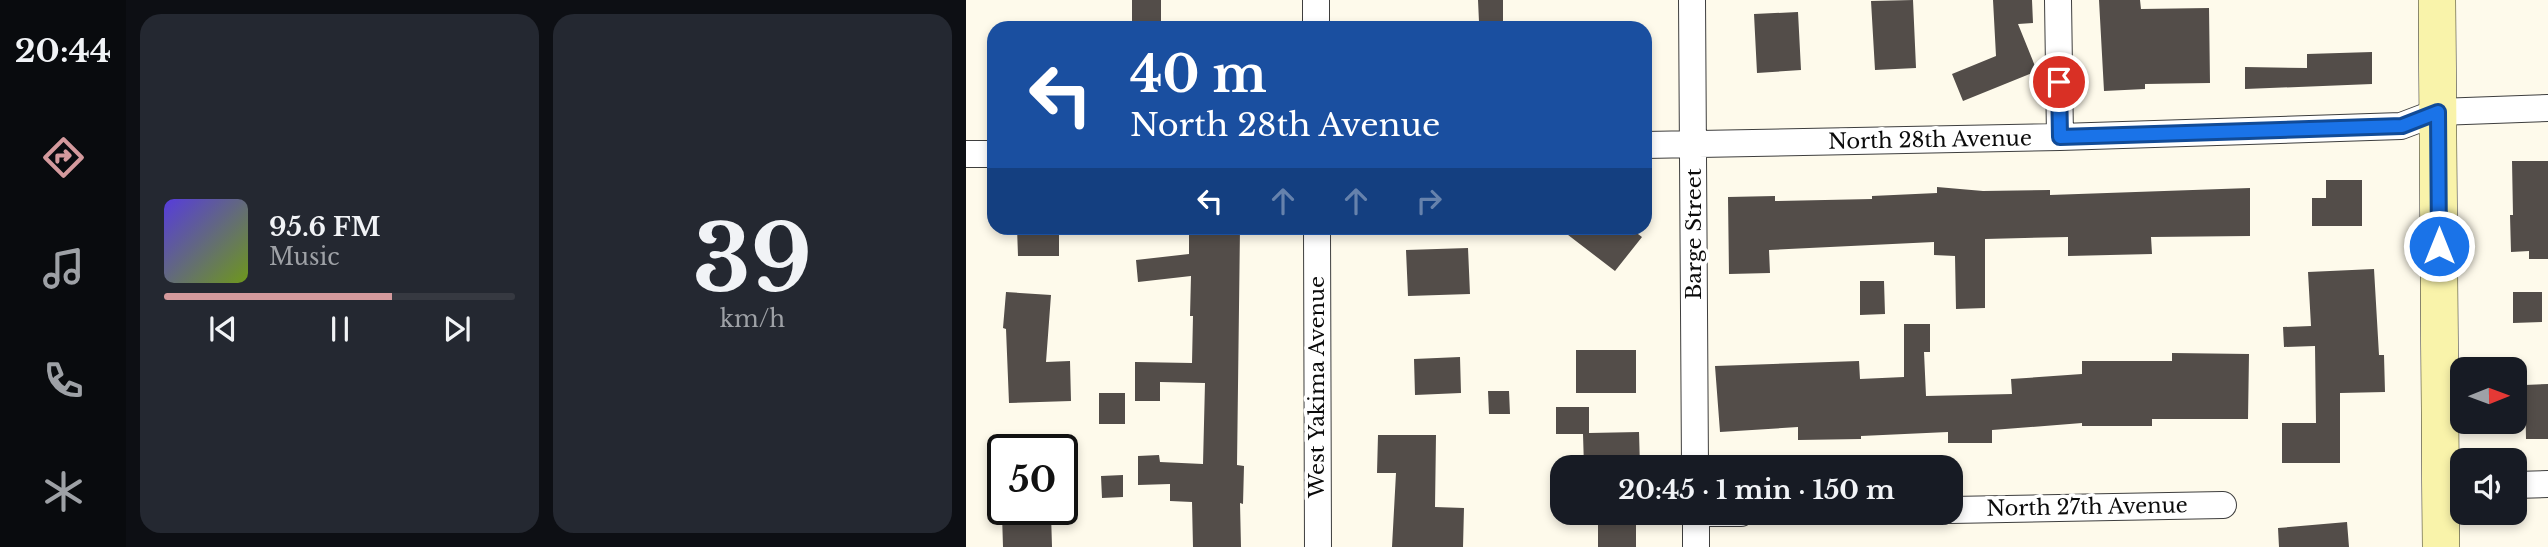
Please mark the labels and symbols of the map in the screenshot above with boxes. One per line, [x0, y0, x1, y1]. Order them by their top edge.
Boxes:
pin [2029, 52, 2089, 112]
street label: North 28th Avenue [1828, 125, 2032, 155]
street label: Barge Street [1681, 168, 1707, 300]
position arrow [2402, 209, 2476, 283]
street label: West Yakima Avenue [1304, 276, 1330, 499]
north arrow [2450, 357, 2527, 434]
speed limit sign: 50 [987, 434, 1078, 525]
street label: North 27th Avenue [1986, 492, 2188, 522]

